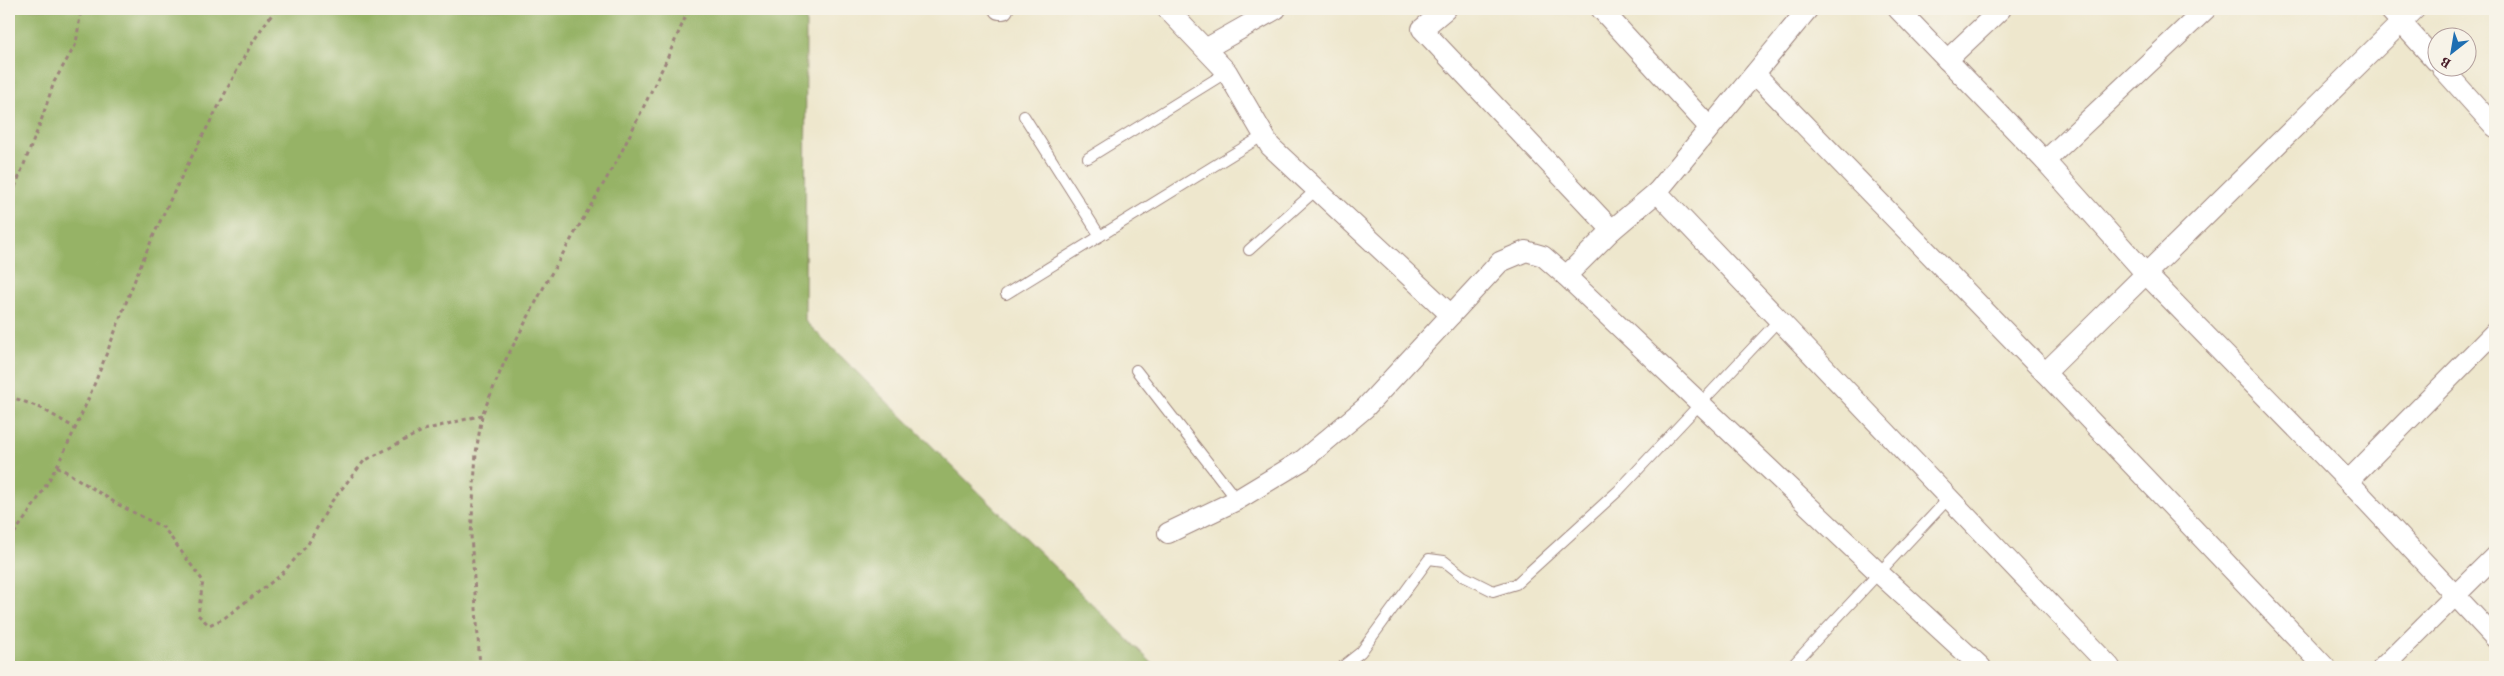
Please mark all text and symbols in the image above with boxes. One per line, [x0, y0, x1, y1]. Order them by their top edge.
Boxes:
north arrow [2426, 28, 2476, 78]
text: B [2437, 53, 2454, 73]

